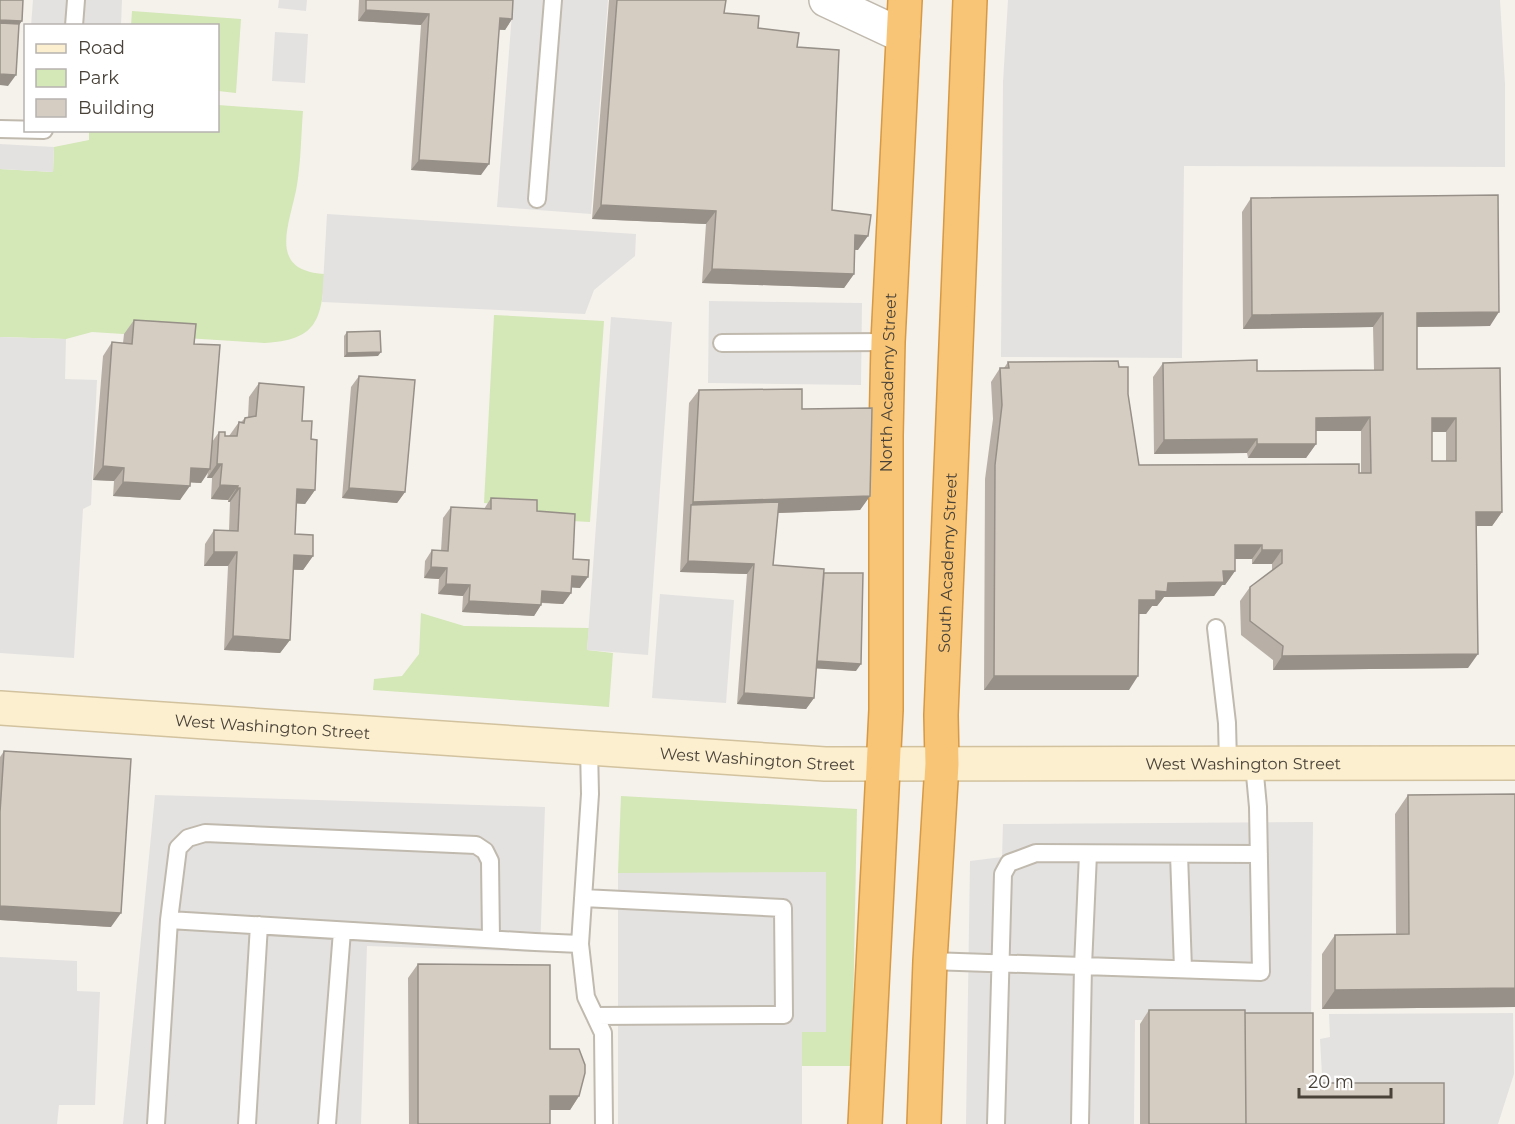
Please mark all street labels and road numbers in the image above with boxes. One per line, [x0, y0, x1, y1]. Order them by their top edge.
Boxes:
street label: North Academy Street [877, 292, 900, 472]
street label: South Academy Street [935, 472, 961, 653]
street label: West Washington Street [174, 711, 371, 743]
street label: West Washington Street [659, 744, 856, 774]
street label: West Washington Street [1145, 754, 1342, 774]

